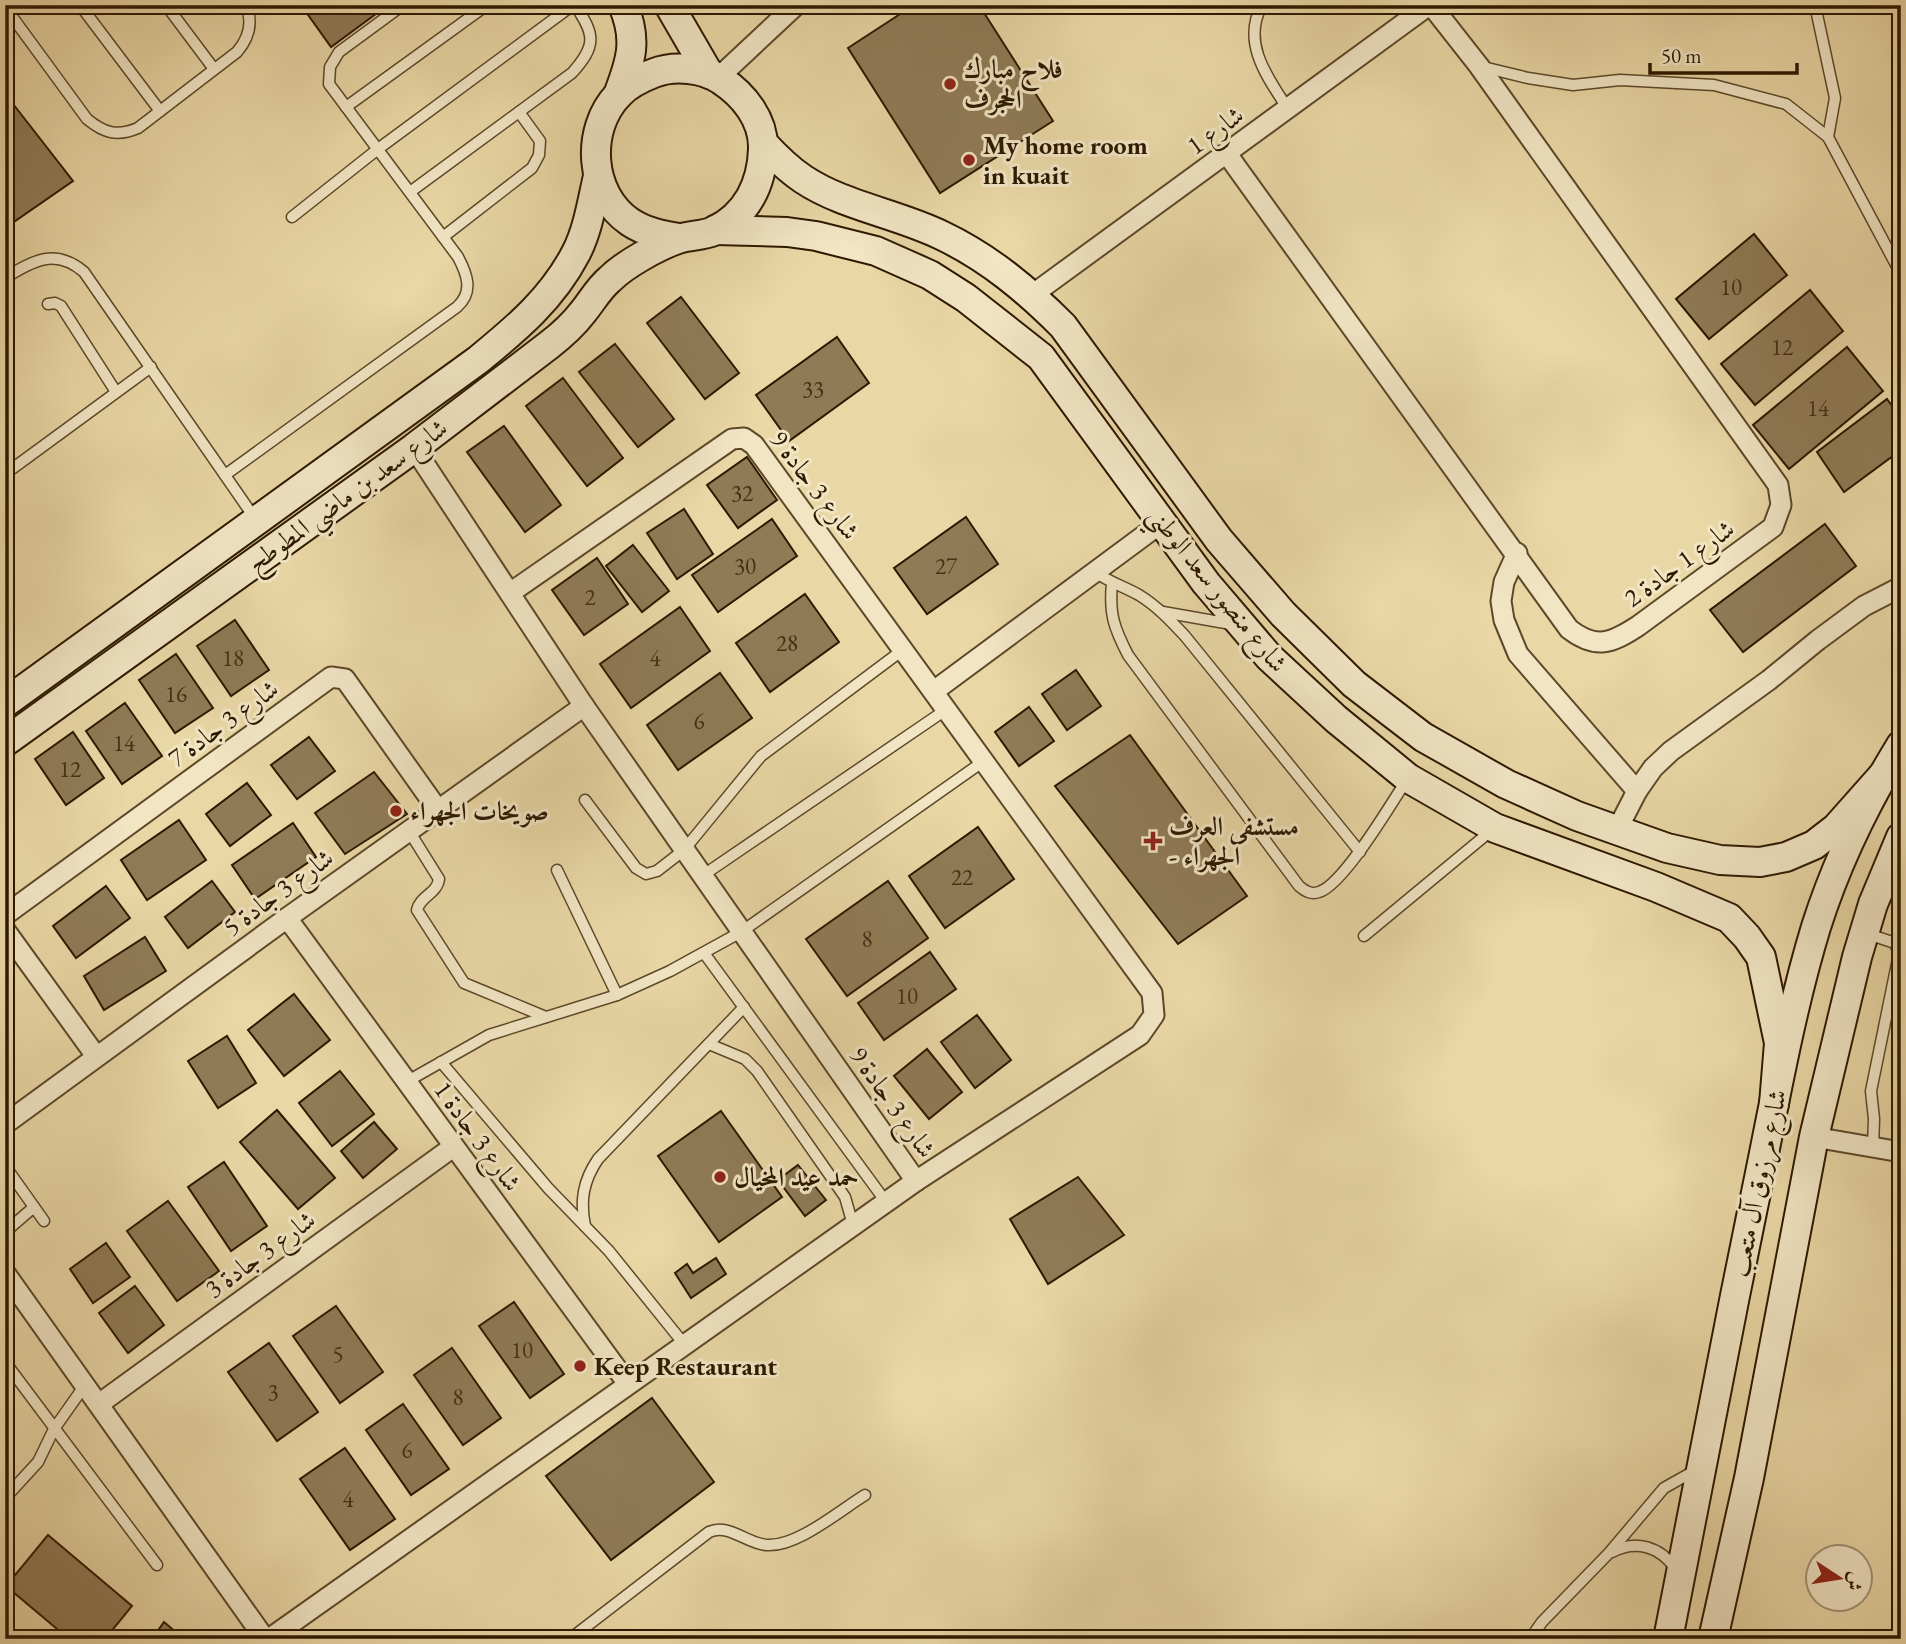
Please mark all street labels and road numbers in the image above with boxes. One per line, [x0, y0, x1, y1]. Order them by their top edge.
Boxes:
street label: شارع 1 [1180, 98, 1253, 166]
street label: شارع سعد بن ماضي المطوطح [240, 411, 458, 585]
street label: شارع 3 جادة 9 [759, 423, 867, 550]
street label: شارع منصور سعد الوطني [1135, 499, 1296, 684]
street label: شارع 1 جادة 2 [1617, 511, 1744, 619]
street label: شارع 3 جادة 7 [161, 671, 288, 779]
street label: شارع 3 جادة 5 [216, 840, 343, 948]
street label: شارع 3 جادة 9 [838, 1040, 944, 1167]
street label: شارع 3 جادة 1 [422, 1074, 530, 1201]
street label: شارع مرزوق آل متعب [1722, 1086, 1799, 1281]
street label: شارع 3 جادة 3 [198, 1202, 325, 1310]

